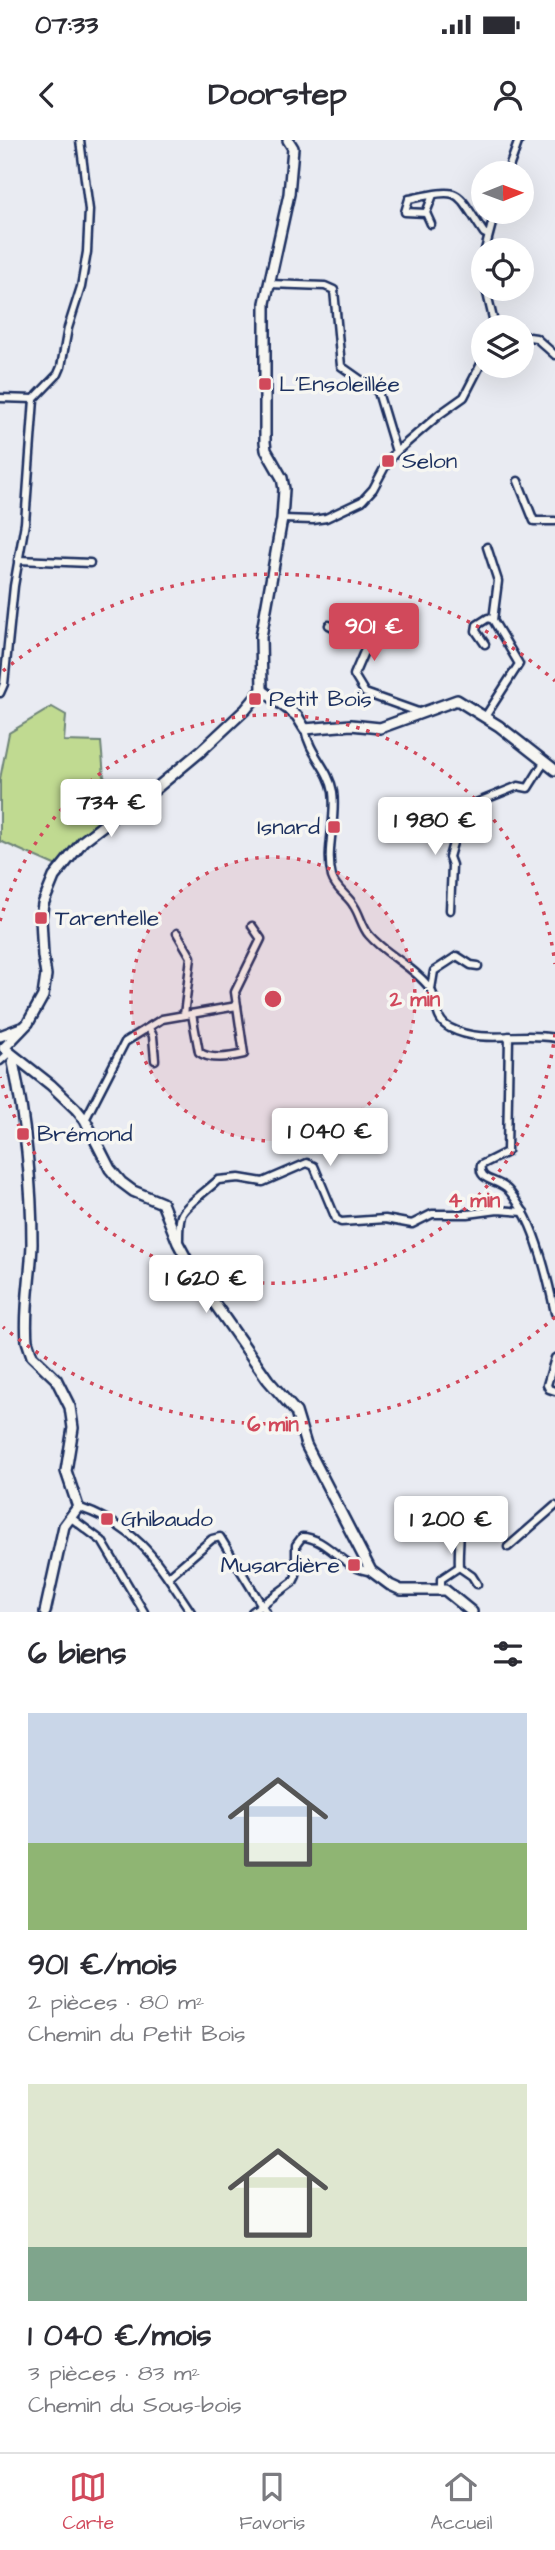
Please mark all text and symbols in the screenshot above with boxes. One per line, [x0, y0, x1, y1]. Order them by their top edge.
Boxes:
text: 07:33 [35, 7, 98, 43]
text: Doorstep [208, 72, 347, 117]
icon: back [28, 76, 66, 114]
icon: person [489, 76, 527, 114]
north arrow [471, 161, 534, 224]
map controls [471, 161, 534, 378]
button: locate [471, 238, 534, 301]
button: layers [471, 315, 534, 378]
place label: L'Ensoleillée [279, 368, 400, 400]
marker: L'Ensoleillée [257, 376, 273, 392]
place label: Selon [402, 445, 457, 477]
marker: Selon [380, 453, 396, 469]
pin: 901 € [325, 603, 423, 663]
text: 901 € [345, 610, 403, 642]
place label: Petit Bois [269, 683, 372, 715]
marker: Petit Bois [247, 691, 263, 707]
pin: 734 € [62, 780, 160, 839]
text: 734 € [77, 786, 146, 818]
pin: 1 980 € [370, 798, 500, 857]
text: 1 980 € [394, 804, 476, 836]
place label: Isnard [257, 811, 320, 843]
marker: Isnard [326, 819, 342, 835]
place label: Tarentelle [55, 902, 159, 934]
marker: Tarentelle [33, 910, 49, 926]
text: 2 min [389, 985, 441, 1014]
centre of rings [261, 987, 285, 1011]
pin: 1 040 € [265, 1108, 395, 1168]
text: 1 040 € [288, 1115, 372, 1147]
place label: Brémond [37, 1118, 133, 1150]
marker: Brémond [15, 1126, 31, 1142]
text: 4 min [448, 1186, 501, 1215]
pin: 1 620 € [141, 1256, 271, 1315]
text: 1 620 € [165, 1262, 247, 1294]
text: 6 min [247, 1410, 299, 1439]
pin: 1 200 € [386, 1496, 516, 1556]
place label: Ghibaudo [121, 1503, 213, 1535]
text: 1 200 € [410, 1503, 492, 1535]
marker: Ghibaudo [99, 1511, 115, 1527]
place label: Musardière [221, 1549, 340, 1581]
marker: Musardière [346, 1557, 362, 1573]
text: 6 biens [28, 1633, 127, 1675]
icon: filters [489, 1635, 527, 1673]
icon: home [215, 1759, 341, 1885]
text: 901 €/mois [28, 1944, 177, 1986]
text: 2 pièces · 80 m² [28, 1986, 204, 2018]
text: Chemin du Petit Bois [28, 2018, 246, 2050]
icon: home [215, 2130, 341, 2256]
text: 1 040 €/mois [28, 2315, 211, 2357]
text: 3 pièces · 83 m² [28, 2357, 200, 2389]
text: Chemin du Sous-bois [28, 2389, 242, 2421]
tab: Carte [63, 2468, 114, 2537]
tab: Favoris [239, 2468, 305, 2537]
tab: Accueil [430, 2468, 492, 2537]

